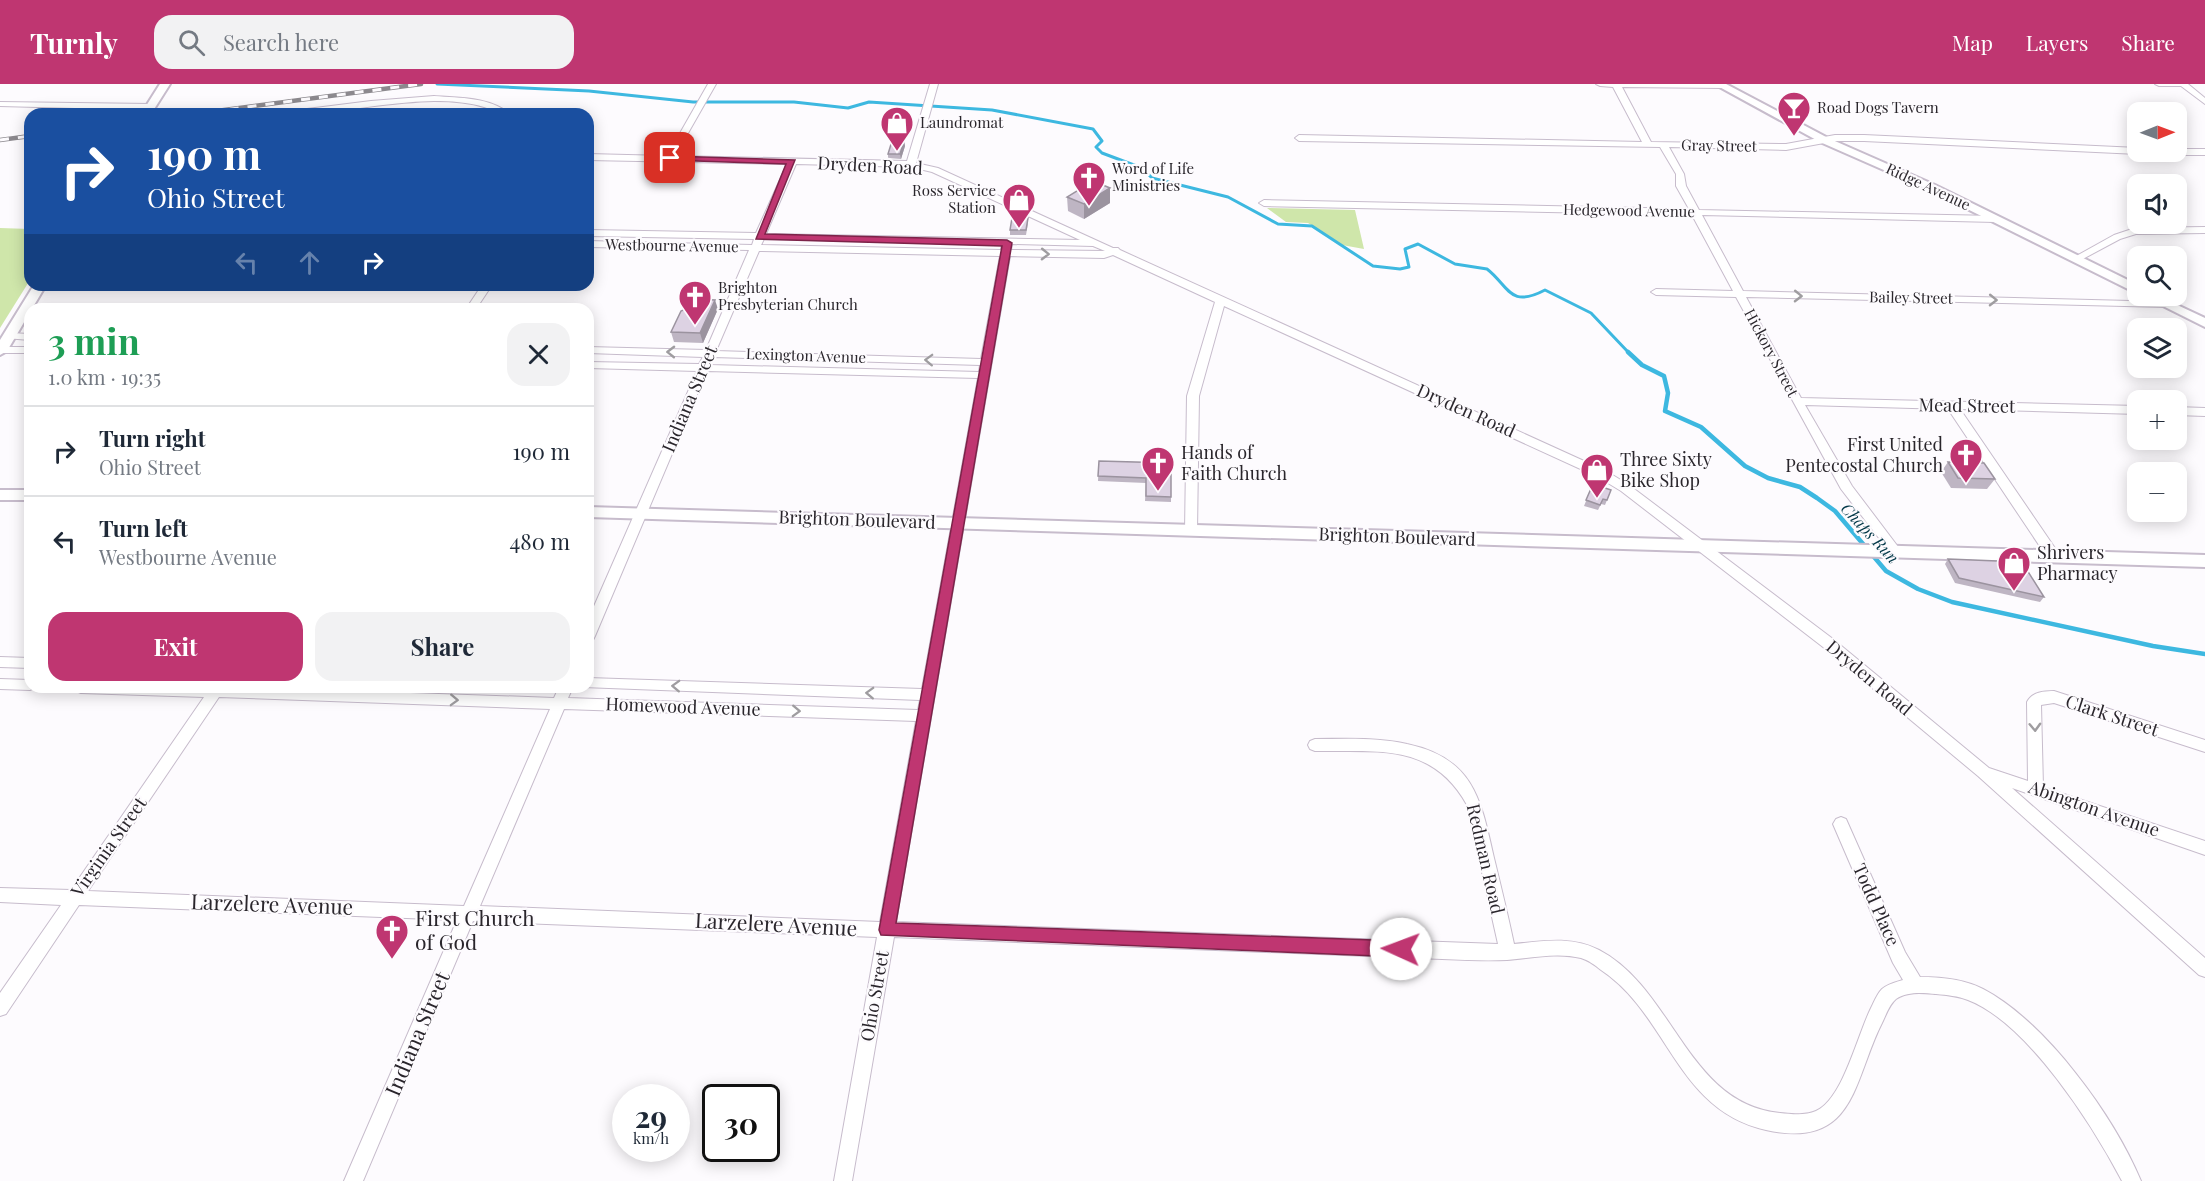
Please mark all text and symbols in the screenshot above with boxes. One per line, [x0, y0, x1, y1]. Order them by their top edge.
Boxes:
search box [154, 15, 574, 69]
text: Turnly [30, 24, 118, 61]
icon: search [175, 26, 208, 59]
text: Search here [223, 27, 339, 57]
text: Map [1952, 28, 1993, 56]
text: Layers [2026, 28, 2088, 56]
text: Share [2121, 28, 2175, 56]
bar icon: Road Dogs Tavern [1776, 90, 1812, 137]
place label: Road Dogs Tavern [1817, 97, 1939, 117]
north arrow [2127, 102, 2187, 162]
map controls [2127, 102, 2187, 522]
shop icon: Laundromat [879, 105, 915, 152]
place label: Laundromat [920, 112, 1004, 132]
text: 190 m [147, 125, 261, 181]
icon: right [48, 132, 126, 210]
pin [644, 132, 695, 183]
street label: Gray Street [1681, 134, 1758, 156]
icon: arrive [653, 141, 686, 174]
street label: Dryden Road [817, 150, 924, 180]
place label: Word of Life Ministries [1111, 158, 1194, 195]
street label: Ridge Avenue [1883, 158, 1974, 214]
church icon: Word of Life Ministries [1071, 160, 1107, 207]
button: sound [2127, 174, 2187, 234]
text: Ohio Street [147, 179, 285, 215]
place label: Ross Service Station [912, 180, 996, 217]
shop icon: Ross Service Station [1001, 182, 1037, 229]
street label: Hedgewood Avenue [1563, 199, 1695, 221]
street label: Westbourne Avenue [604, 234, 739, 256]
icon: left [230, 246, 263, 279]
icon: ahead [293, 246, 326, 279]
icon: right [356, 246, 389, 279]
button: search [2127, 246, 2187, 306]
one-way arrow [1041, 248, 1050, 260]
place label: Brighton Presbyterian Church [718, 277, 858, 314]
church icon: Brighton Presbyterian Church [677, 279, 713, 326]
street label: Bailey Street [1869, 286, 1954, 308]
one-way arrow [1793, 290, 1802, 302]
one-way arrow [1988, 294, 1997, 306]
street label: Hickory Street [1740, 305, 1804, 401]
text: 3 min [48, 316, 140, 364]
button: layers [2127, 318, 2187, 378]
button: close [507, 323, 570, 386]
street label: Indiana Street [656, 341, 723, 456]
street label: Lexington Avenue [746, 343, 867, 367]
one-way arrow [666, 346, 675, 358]
one-way arrow [924, 354, 933, 366]
text: 1.0 km · 19:35 [48, 363, 161, 390]
street label: Dryden Road [1413, 378, 1520, 443]
button: + [2127, 390, 2187, 450]
street label: Mead Street [1918, 392, 2016, 418]
text: Turn right [99, 423, 205, 453]
place label: First United Pentecostal Church [1785, 432, 1944, 477]
icon: right [48, 435, 81, 468]
text: 190 m [512, 436, 570, 466]
church icon: First United Pentecostal Church [1948, 437, 1984, 484]
place label: Hands of Faith Church [1181, 440, 1287, 485]
church icon: Hands of Faith Church [1140, 445, 1176, 492]
place label: Three Sixty Bike Shop [1620, 447, 1712, 492]
shop icon: Three Sixty Bike Shop [1579, 452, 1615, 499]
text: Ohio Street [99, 453, 201, 480]
button: − [2127, 462, 2187, 522]
water label: Chaps Run [1837, 498, 1904, 567]
street label: Brighton Boulevard [778, 504, 937, 534]
text: Turn left [99, 513, 188, 543]
street label: Brighton Boulevard [1318, 521, 1477, 551]
icon: left [48, 525, 81, 558]
text: 480 m [509, 526, 570, 556]
place label: Shrivers Pharmacy [2037, 540, 2118, 585]
text: Westbourne Avenue [99, 543, 277, 570]
shop icon: Shrivers Pharmacy [1996, 545, 2032, 592]
button: Exit [48, 612, 303, 681]
button: Share [315, 612, 570, 681]
street label: Dryden Road [1821, 634, 1918, 721]
one-way arrow [671, 680, 680, 692]
one-way arrow [866, 686, 875, 699]
street label: Clark Street [2063, 689, 2163, 742]
street label: Homewood Avenue [605, 691, 761, 721]
one-way arrow [450, 693, 459, 706]
one-way arrow [791, 705, 800, 718]
one-way arrow [2028, 723, 2041, 732]
street label: Abington Avenue [2025, 774, 2163, 842]
street label: Virginia Street [64, 791, 152, 902]
street label: Redman Road [1462, 801, 1510, 917]
street label: Todd Place [1848, 860, 1906, 950]
street label: Larzelere Avenue [190, 886, 354, 920]
place label: First Church of God [415, 903, 535, 955]
street label: Larzelere Avenue [694, 905, 858, 941]
church icon: First Church of God [374, 913, 410, 960]
position arrow [1369, 917, 1433, 981]
street label: Ohio Street [854, 948, 894, 1043]
street label: Indiana Street [377, 966, 455, 1100]
speed limit sign: 30 [702, 1084, 780, 1162]
text: 29 [635, 1096, 667, 1136]
text: km/h [633, 1128, 669, 1148]

